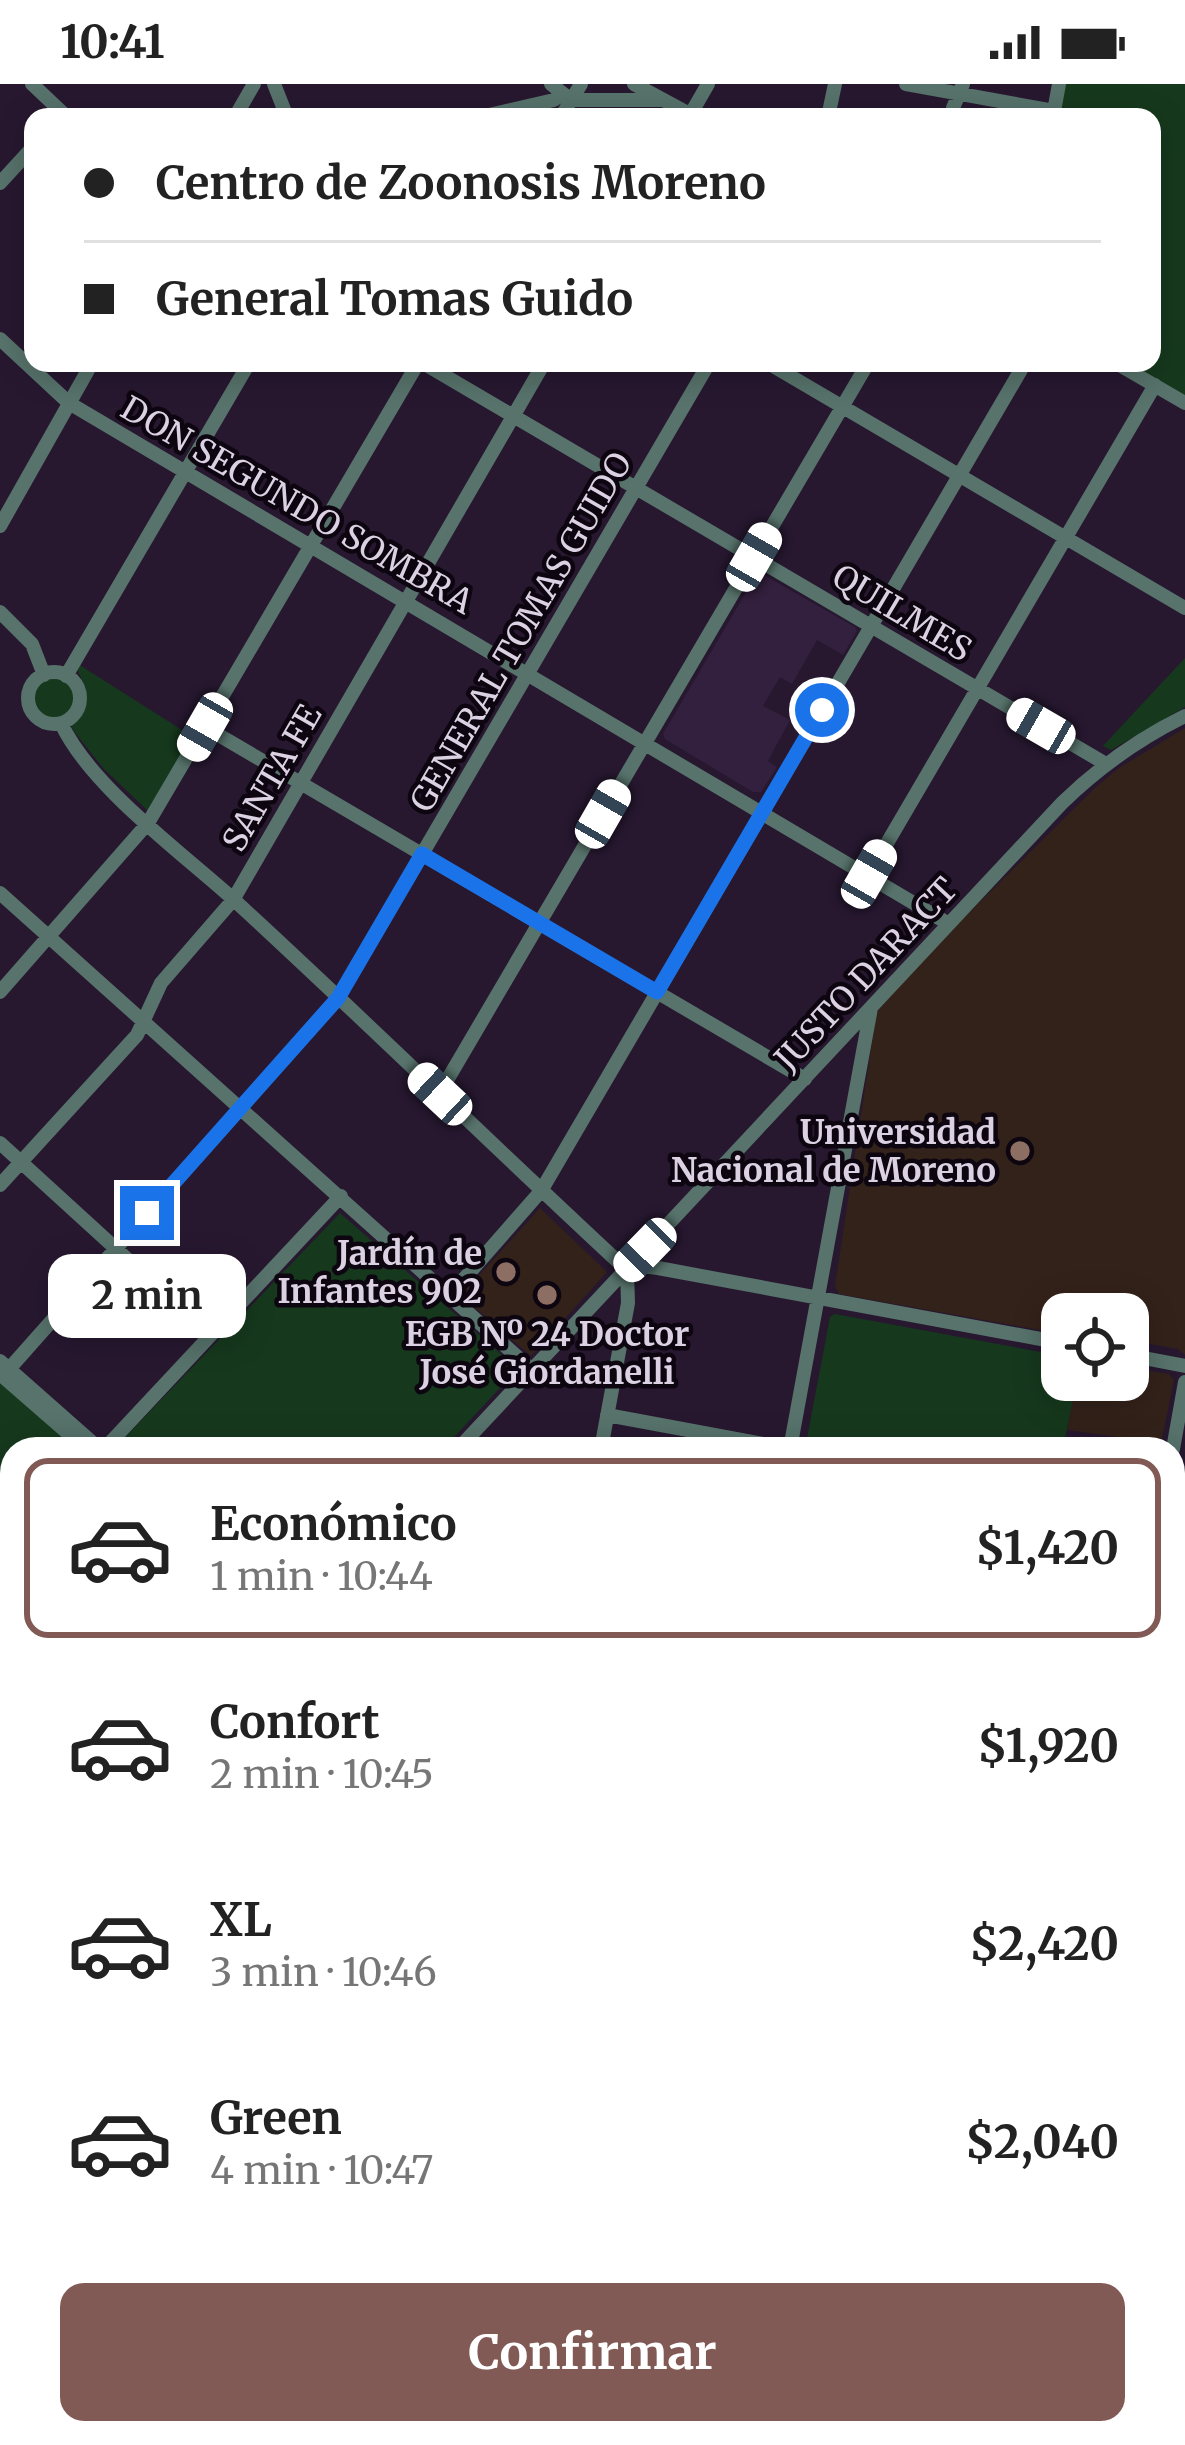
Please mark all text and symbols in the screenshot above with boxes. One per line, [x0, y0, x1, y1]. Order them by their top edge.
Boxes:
text: 10:41 [60, 14, 165, 70]
text: Centro de Zoonosis Moreno [156, 155, 766, 211]
text: General Tomas Guido [156, 271, 633, 327]
street label: DON SEGUNDO SOMBRA [114, 387, 481, 623]
street label: GENERAL TOMAS GUIDO [401, 445, 641, 819]
car [720, 517, 788, 597]
street label: QUILMES [825, 556, 979, 670]
route start [795, 683, 849, 737]
car [171, 687, 239, 767]
car [1001, 692, 1081, 760]
street label: SANTA FE [214, 697, 330, 859]
car [569, 774, 637, 854]
car [835, 834, 903, 914]
street label: JUSTO DARACT [765, 869, 966, 1080]
car [401, 1056, 479, 1132]
place label: Universidad Nacional de Moreno [671, 1112, 996, 1191]
marker: Universidad Nacional de Moreno [1007, 1138, 1033, 1164]
route end [120, 1186, 174, 1240]
car [607, 1212, 683, 1288]
place label: Jardín de Infantes 902 [278, 1233, 482, 1312]
callout: 2 min [48, 1255, 246, 1339]
marker: Jardín de Infantes 902 [493, 1259, 519, 1285]
text: 2 min [91, 1271, 203, 1320]
marker: EGB Nº 24 Doctor José Giordanelli [534, 1282, 560, 1308]
map controls [1041, 1293, 1149, 1401]
button: locate [1041, 1293, 1149, 1401]
place label: EGB Nº 24 Doctor José Giordanelli [405, 1314, 689, 1393]
icon: car [66, 1494, 174, 1602]
text: Económico [210, 1496, 457, 1552]
text: $1,420 [975, 1520, 1119, 1576]
text: 1 min · 10:44 [210, 1552, 433, 1601]
icon: car [66, 1692, 174, 1800]
text: Confort [210, 1694, 380, 1750]
text: $1,920 [977, 1718, 1119, 1774]
text: 2 min · 10:45 [210, 1750, 434, 1799]
icon: car [66, 1890, 174, 1998]
text: XL [210, 1892, 272, 1948]
text: $2,420 [969, 1916, 1119, 1972]
text: 3 min · 10:46 [210, 1948, 437, 1997]
icon: car [66, 2088, 174, 2196]
text: Green [210, 2090, 342, 2146]
text: $2,040 [965, 2114, 1119, 2170]
text: 4 min · 10:47 [210, 2146, 434, 2195]
button: Confirmar [60, 2283, 1125, 2421]

